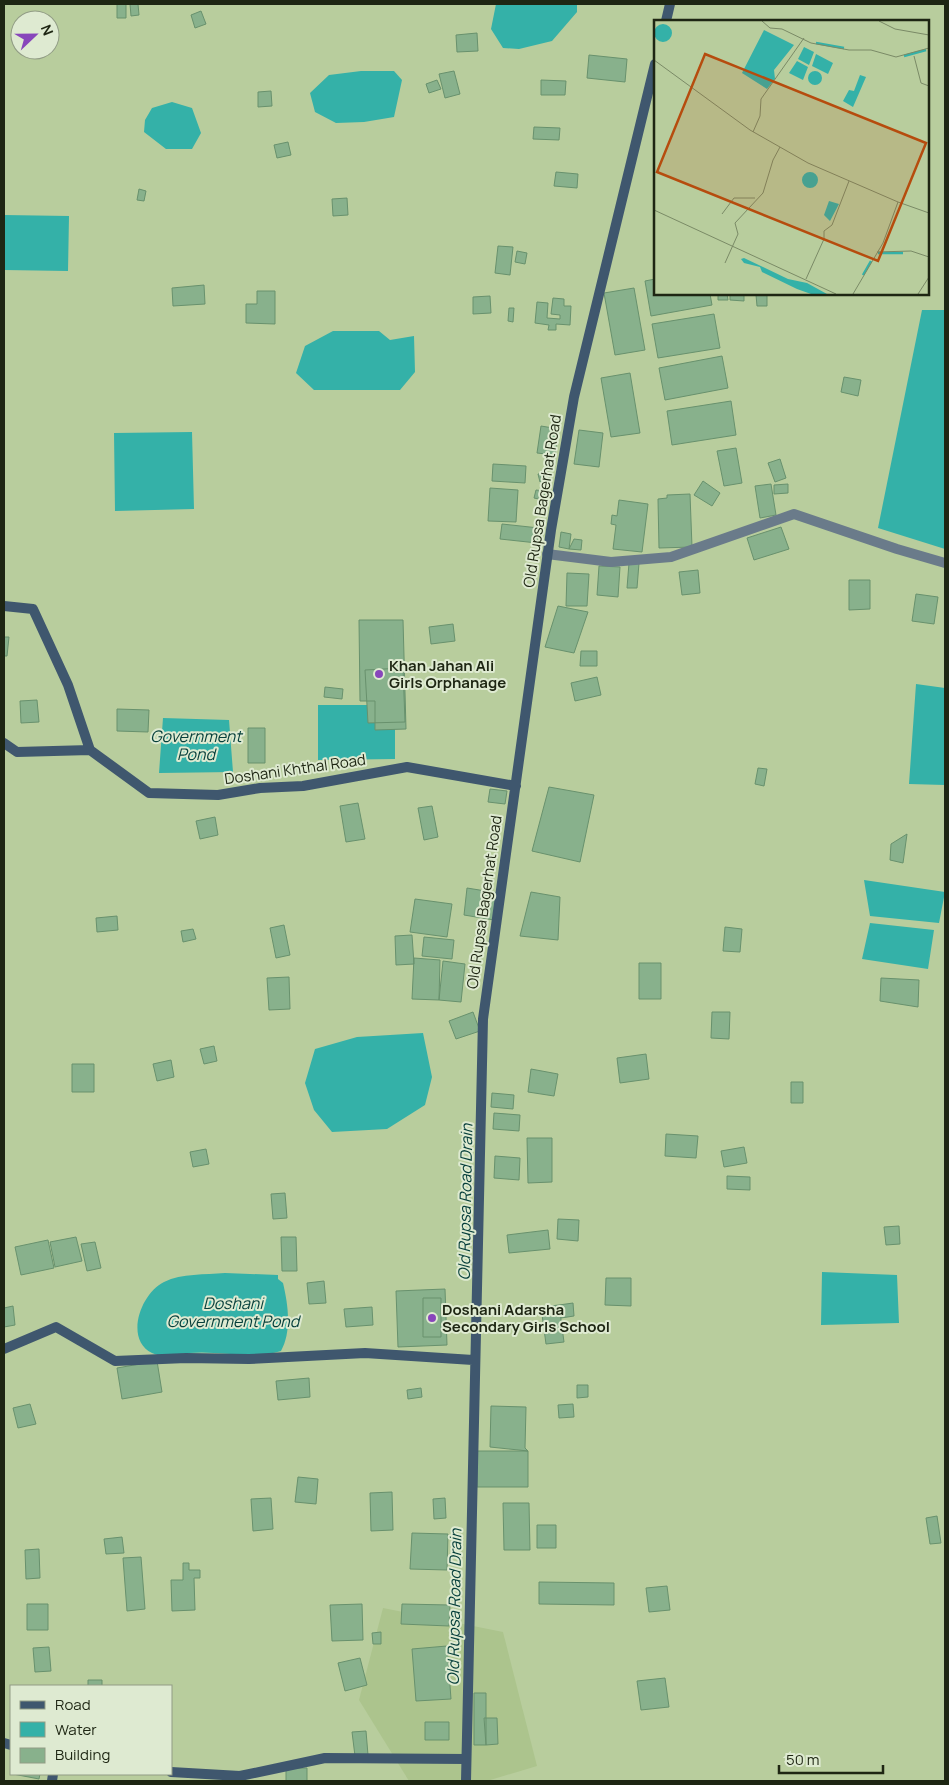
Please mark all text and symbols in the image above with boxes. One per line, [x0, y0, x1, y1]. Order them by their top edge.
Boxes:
north arrow [10, 10, 60, 60]
inset map [654, 20, 929, 295]
text: N [37, 22, 58, 38]
street label: Old Rupsa Bagerhat Road [518, 413, 566, 589]
place label: Khan Jahan Ali Girls Orphanage [389, 655, 506, 693]
marker: Khan Jahan Ali Girls Orphanage [373, 668, 385, 680]
water label: Government Pond [150, 725, 243, 765]
street label: Doshani Khthal Road [223, 749, 367, 789]
street label: Old Rupsa Bagerhat Road [461, 814, 507, 990]
water label: Old Rupsa Road Drain [453, 1123, 477, 1281]
water label: Doshani Government Pond [167, 1292, 302, 1332]
place label: Doshani Adarsha Secondary Girls School [442, 1299, 610, 1337]
marker: Doshani Adarsha Secondary Girls School [426, 1312, 438, 1324]
water label: Old Rupsa Road Drain [442, 1528, 466, 1686]
legend [10, 1685, 172, 1775]
text: Road [55, 1694, 91, 1715]
text: Water [55, 1719, 97, 1740]
scale bar [779, 1742, 883, 1774]
text: Building [55, 1744, 110, 1765]
text: 50 m [786, 1749, 820, 1770]

